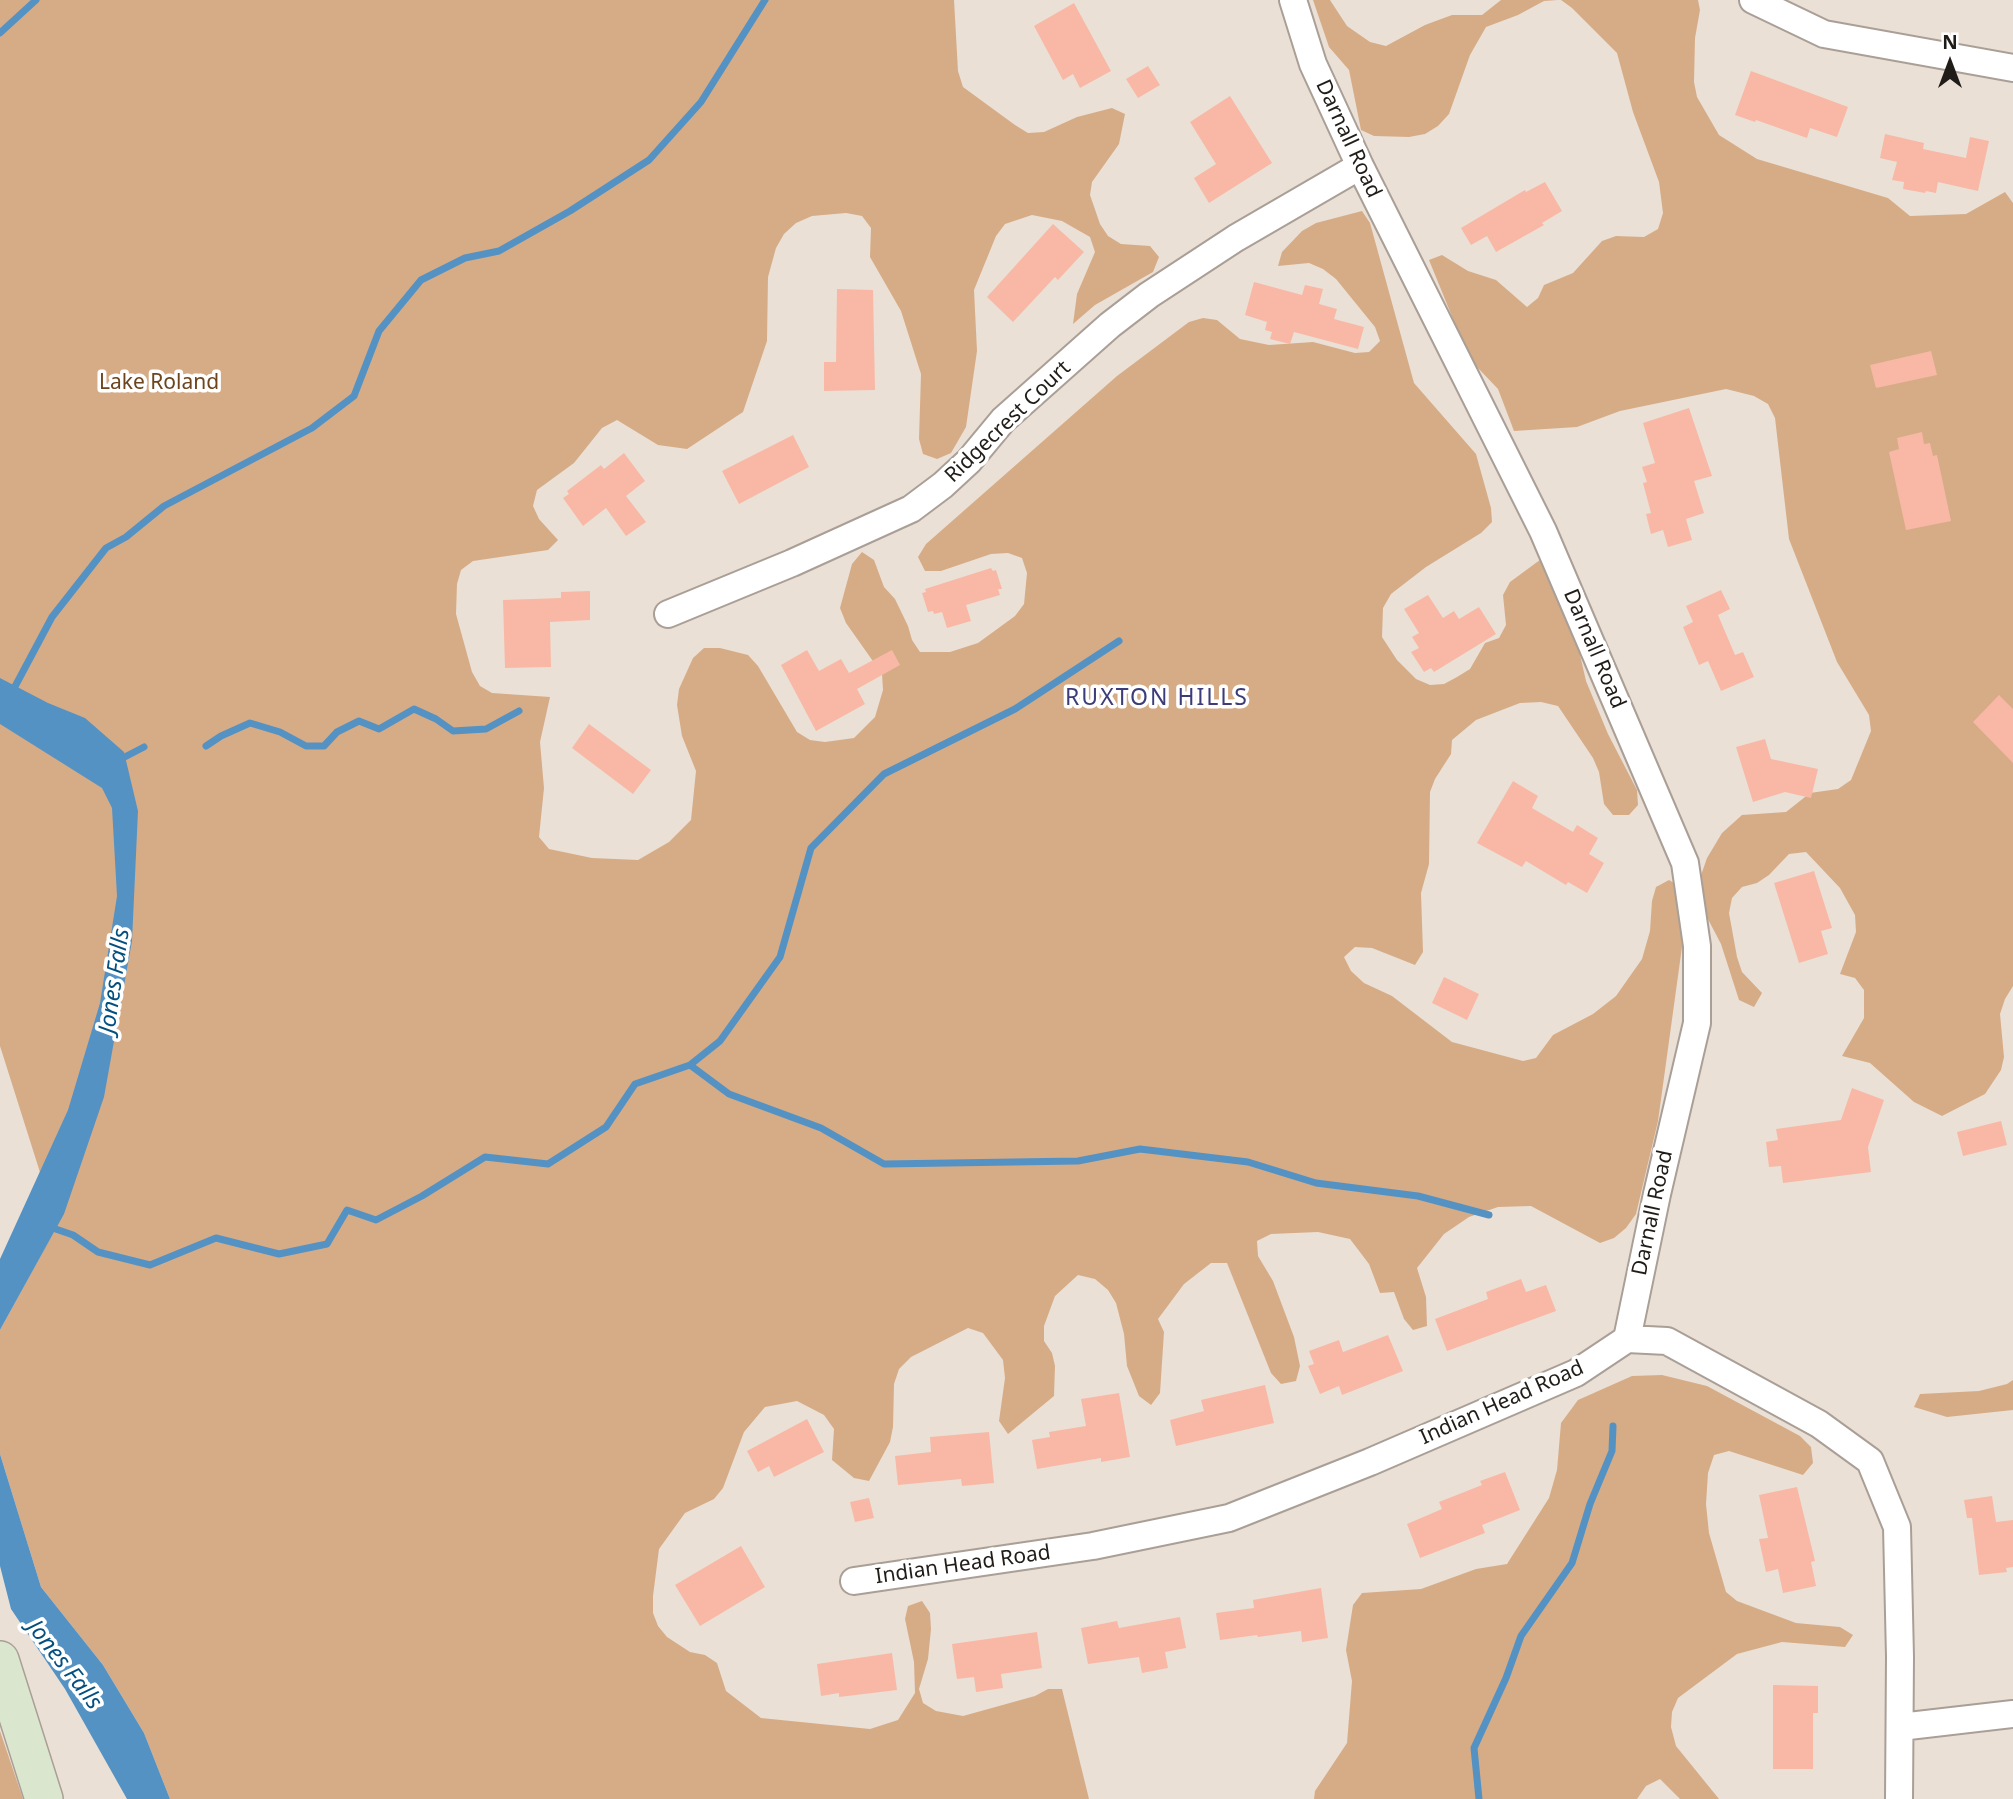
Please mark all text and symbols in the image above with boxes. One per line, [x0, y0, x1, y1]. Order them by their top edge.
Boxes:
north arrow [1915, 28, 1985, 98]
text: N [1942, 29, 1958, 55]
street label: Darnall Road [1310, 76, 1386, 202]
street label: Ridgecrest Court [940, 356, 1076, 488]
park label: Lake Roland [99, 370, 219, 396]
street label: Darnall Road [1558, 585, 1630, 713]
district label: RUXTON HILLS [1067, 684, 1247, 712]
water label: Jones Falls [94, 927, 136, 1035]
street label: Darnall Road [1627, 1148, 1679, 1278]
street label: Indian Head Road [1416, 1356, 1588, 1450]
street label: Indian Head Road [874, 1540, 1052, 1590]
water label: Jones Falls [21, 1615, 107, 1715]

